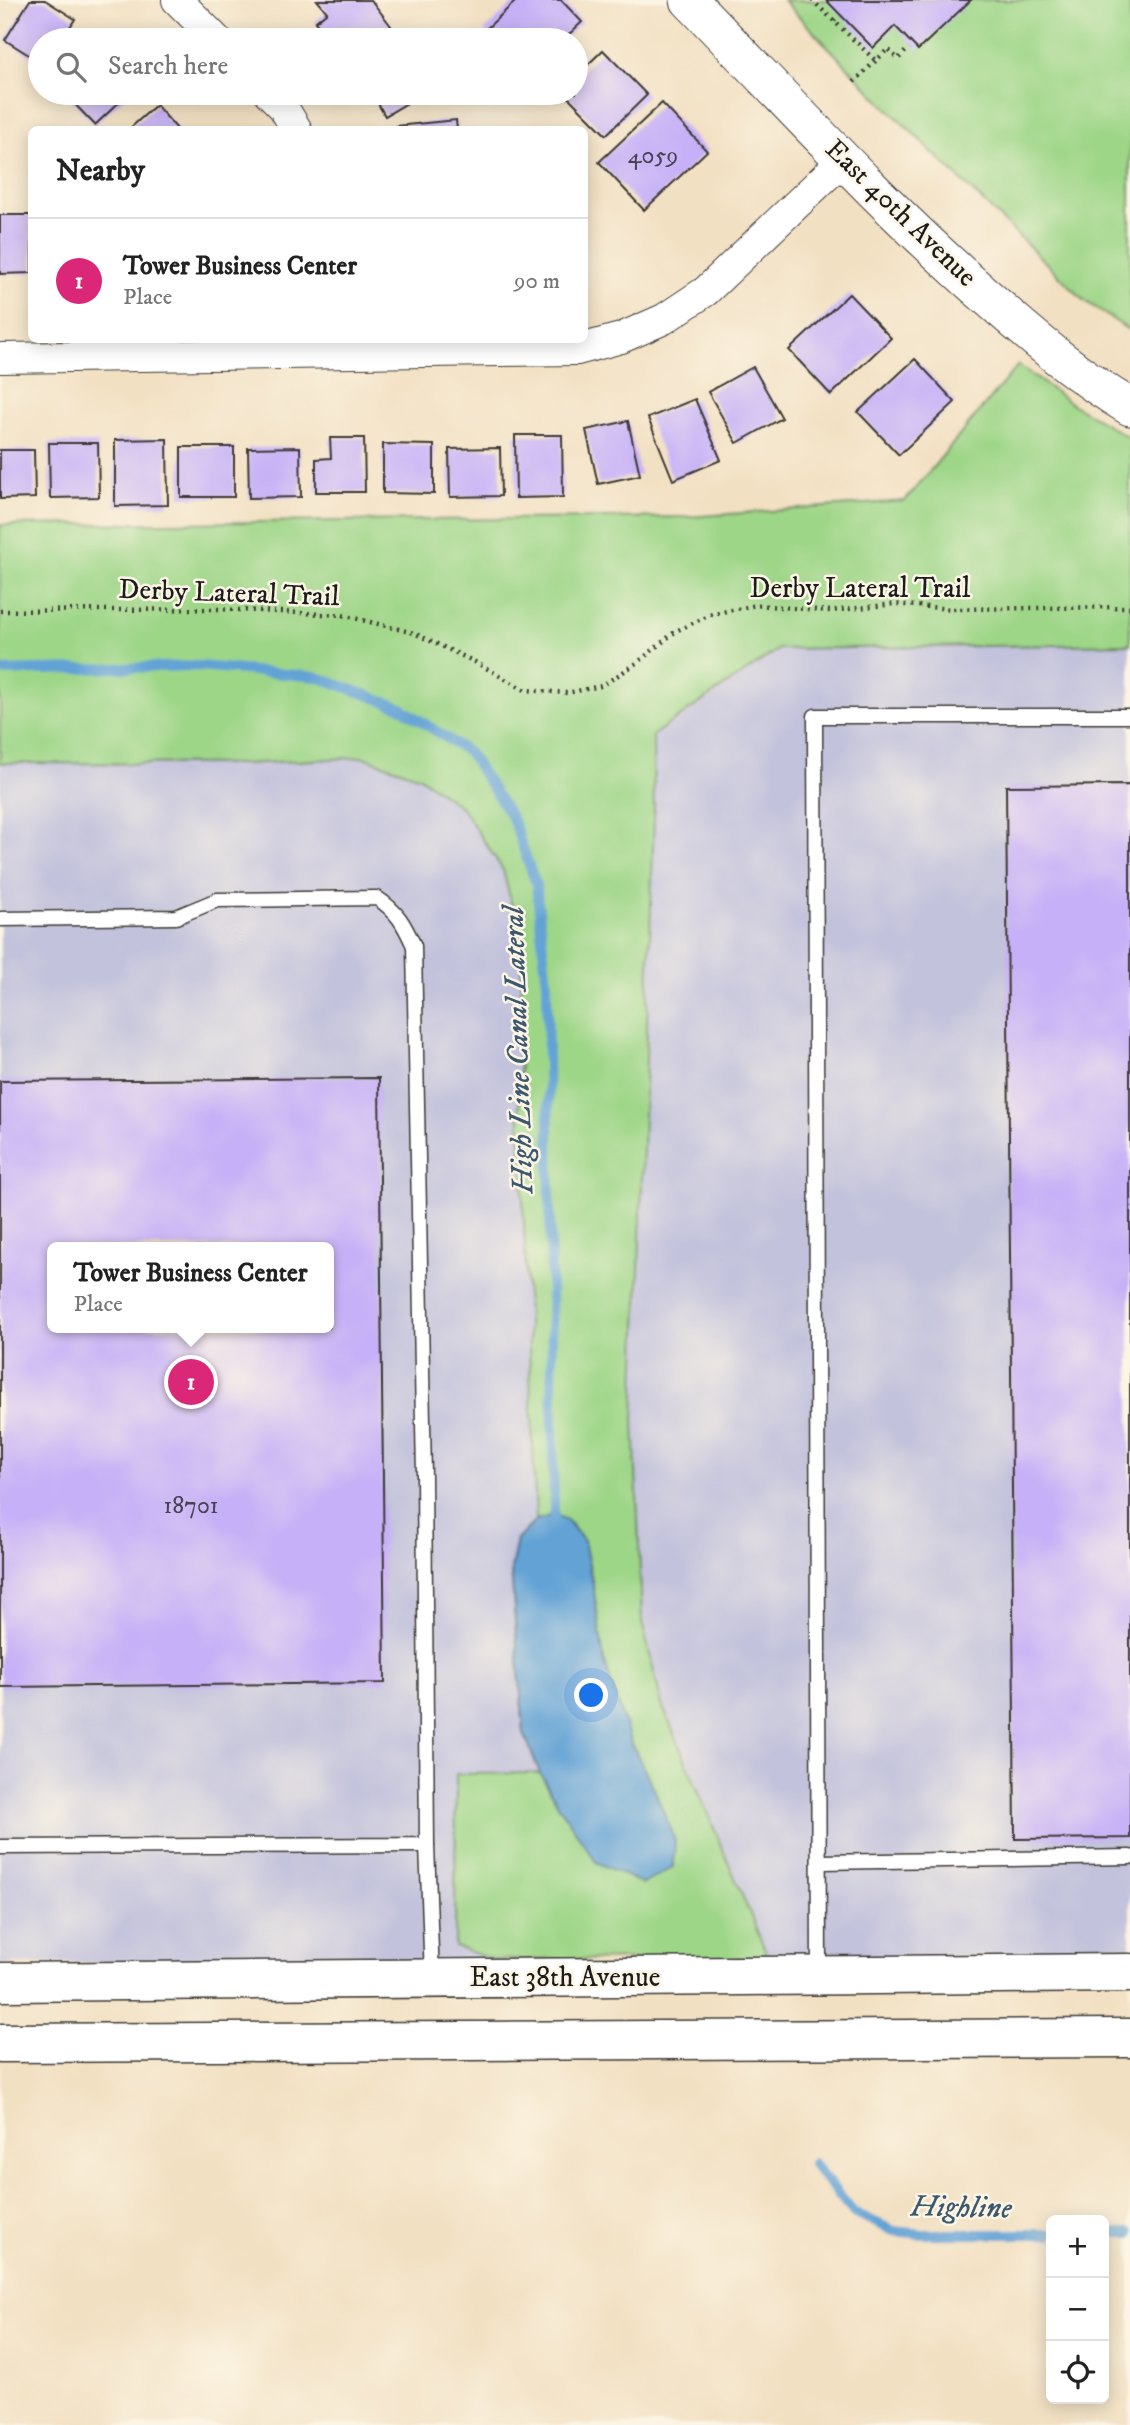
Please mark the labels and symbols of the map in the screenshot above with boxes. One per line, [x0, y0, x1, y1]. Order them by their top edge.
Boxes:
street label: East 40th Avenue [818, 132, 984, 294]
house number: 4059 [628, 141, 678, 171]
street label: Derby Lateral Trail [750, 571, 971, 606]
street label: Derby Lateral Trail [118, 572, 341, 614]
water label: High Line Canal Lateral [495, 902, 543, 1195]
pin: 1 [168, 1356, 214, 1408]
house number: 18701 [163, 1491, 219, 1521]
your location [574, 1678, 608, 1712]
street label: East 38th Avenue [470, 1960, 660, 1995]
water label: Highline [909, 2189, 1013, 2227]

